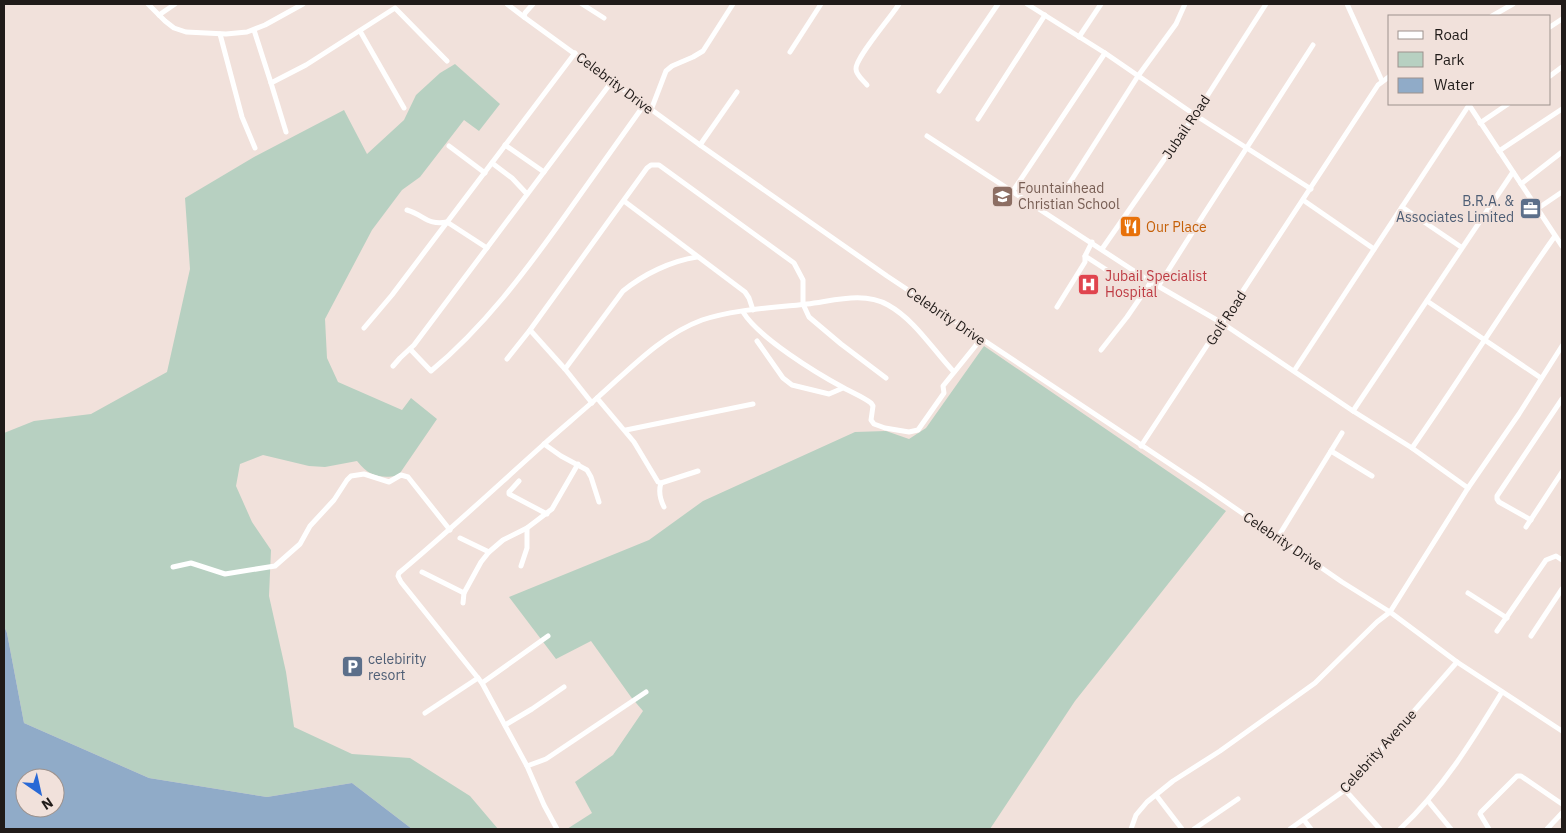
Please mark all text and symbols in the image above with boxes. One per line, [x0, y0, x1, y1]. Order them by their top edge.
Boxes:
legend [1388, 15, 1551, 105]
text: Road [1434, 25, 1469, 44]
street label: Celebrity Drive [573, 48, 658, 118]
text: Park [1434, 50, 1464, 69]
text: Water [1434, 75, 1475, 94]
street label: Jubail Road [1158, 92, 1214, 162]
place label: Fountainhead Christian School [1018, 179, 1120, 213]
school or university icon: Fountainhead Christian School [990, 184, 1014, 208]
place label: B.R.A. & Associates Limited [1396, 192, 1514, 226]
office icon: B.R.A. & Associates Limited [1518, 197, 1542, 221]
restaurant icon: Our Place [1118, 215, 1142, 239]
place label: Our Place [1146, 218, 1207, 236]
place label: Jubail Specialist Hospital [1105, 267, 1207, 301]
hospital icon: Jubail Specialist Hospital [1077, 272, 1101, 296]
street label: Celebrity Drive [903, 283, 990, 349]
street label: Golf Road [1202, 287, 1250, 349]
street label: Celebrity Drive [1240, 508, 1327, 574]
place label: celebirity resort [368, 650, 426, 684]
parking icon: celebirity resort [340, 655, 364, 679]
street label: Celebrity Avenue [1336, 705, 1421, 797]
north arrow [15, 768, 65, 818]
text: N [38, 793, 57, 814]

